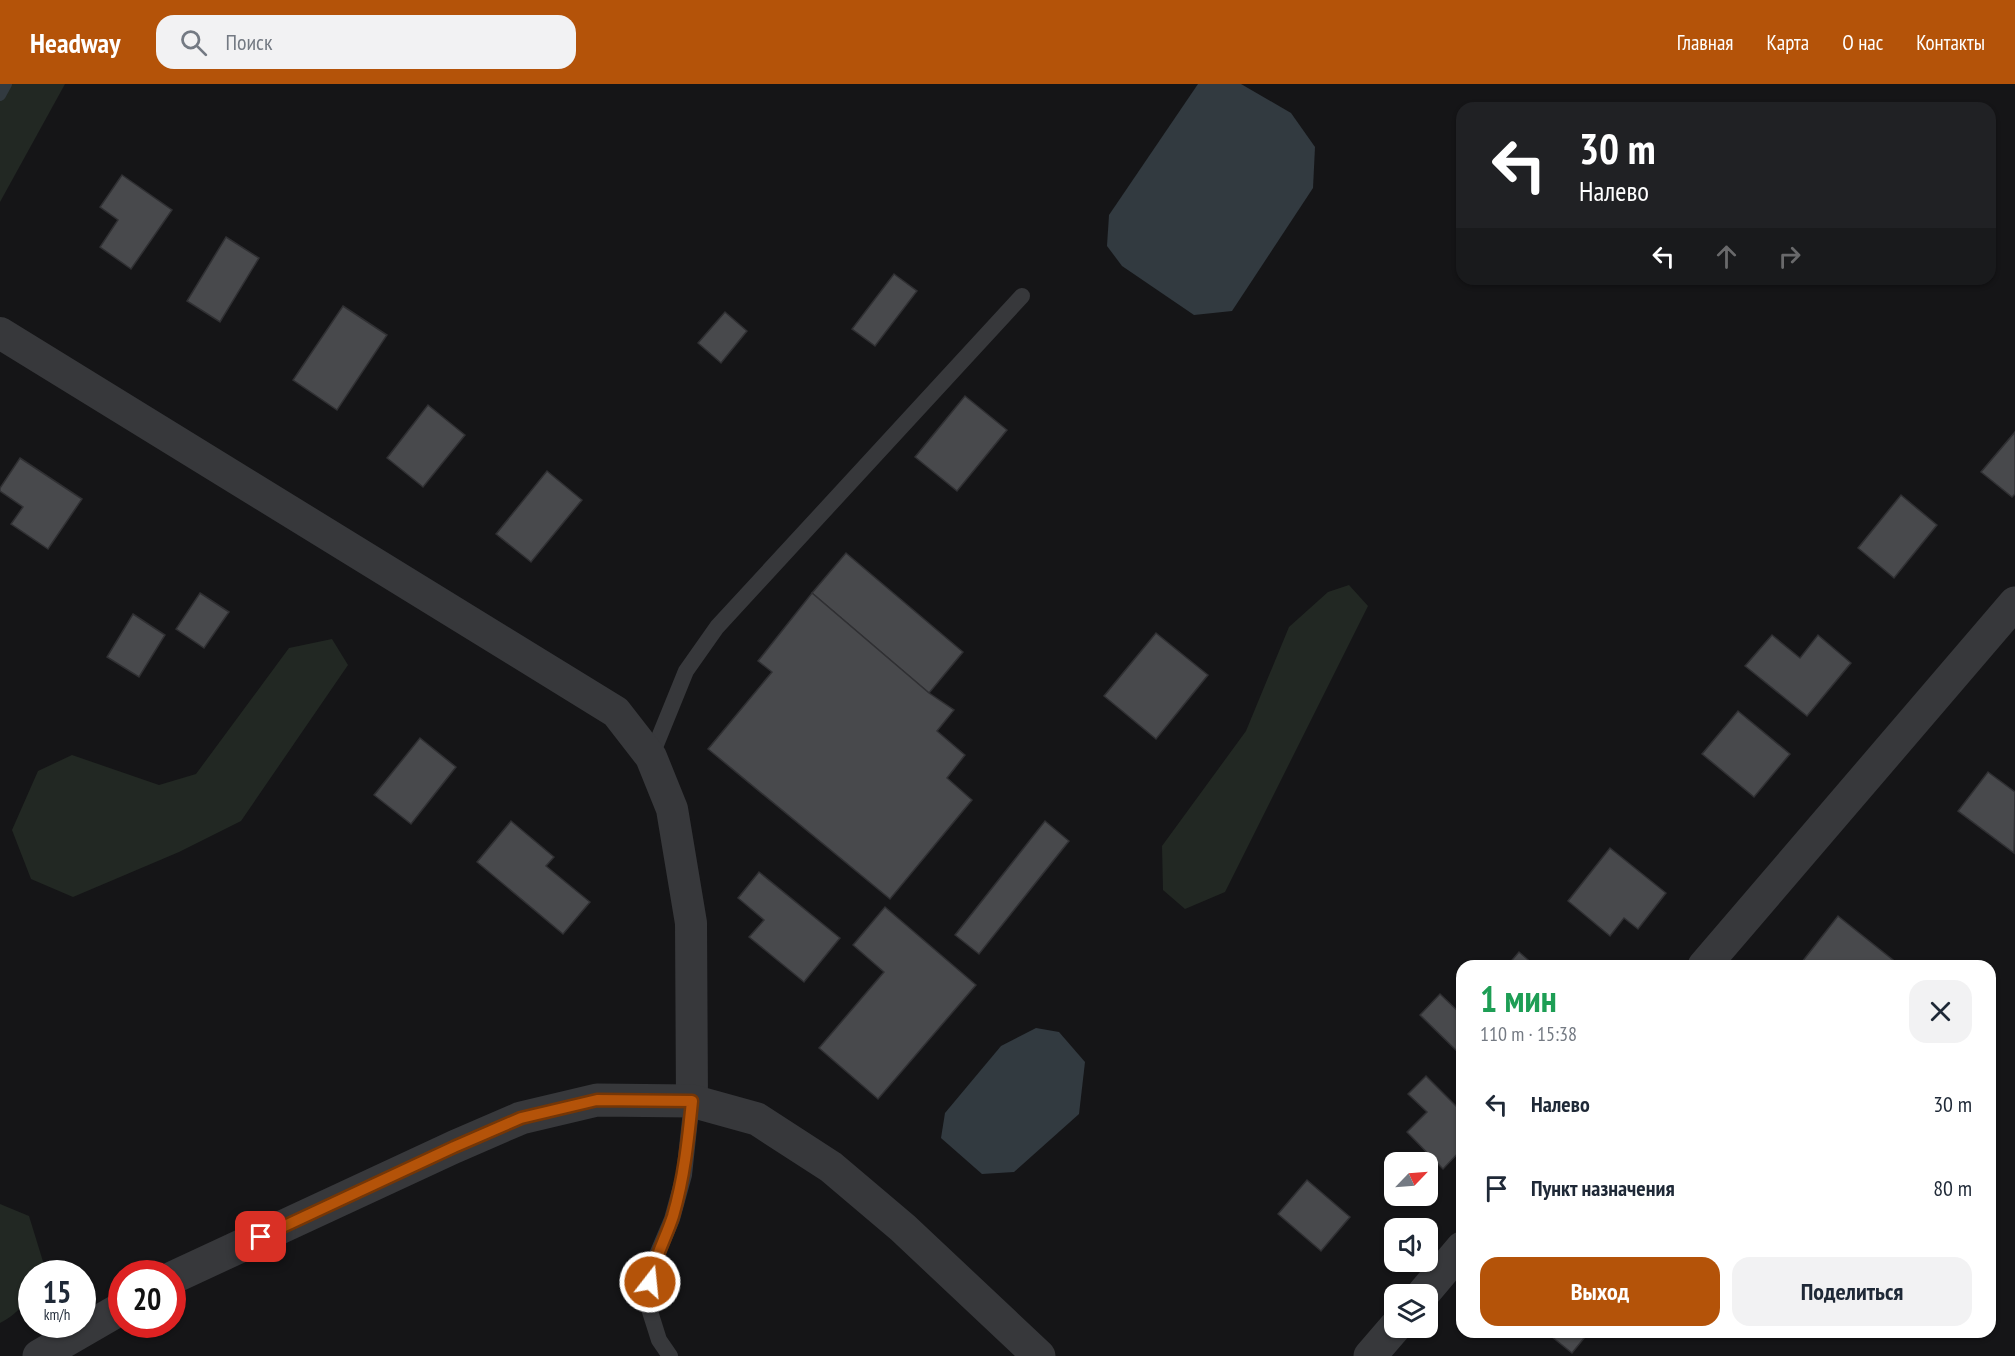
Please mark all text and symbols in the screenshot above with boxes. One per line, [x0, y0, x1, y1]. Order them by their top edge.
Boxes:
search box [156, 15, 576, 69]
text: Headway [30, 24, 120, 61]
icon: search [177, 26, 210, 59]
text: Поиск [225, 28, 272, 56]
text: Главная [1677, 29, 1733, 56]
text: Карта [1766, 29, 1809, 56]
text: О нас [1842, 29, 1883, 56]
text: Контакты [1916, 29, 1985, 56]
text: 30 m [1579, 121, 1656, 176]
icon: left [1480, 126, 1558, 204]
text: Налево [1579, 174, 1649, 208]
icon: left [1647, 240, 1680, 273]
icon: ahead [1710, 240, 1743, 273]
icon: right [1773, 240, 1806, 273]
text: 1 мин [1480, 975, 1557, 1022]
button: close [1909, 980, 1972, 1043]
text: 110 m · 15:38 [1480, 1021, 1577, 1047]
icon: left [1480, 1088, 1513, 1121]
text: Налево [1531, 1090, 1590, 1118]
text: 30 m [1933, 1090, 1972, 1118]
north arrow [1384, 1152, 1438, 1206]
map controls [1384, 1152, 1438, 1338]
icon: arrive [1480, 1172, 1513, 1205]
text: Пункт назначения [1531, 1174, 1675, 1202]
text: 80 m [1933, 1174, 1972, 1202]
pin [235, 1211, 286, 1262]
button: sound [1384, 1218, 1438, 1272]
icon: arrive [244, 1220, 277, 1253]
position arrow [618, 1250, 682, 1314]
button: Выход [1480, 1257, 1720, 1326]
button: Поделиться [1732, 1257, 1972, 1326]
speed limit sign: 20 [108, 1260, 186, 1338]
text: 15 [43, 1272, 71, 1311]
button: layers [1384, 1284, 1438, 1338]
text: km/h [44, 1305, 70, 1324]

